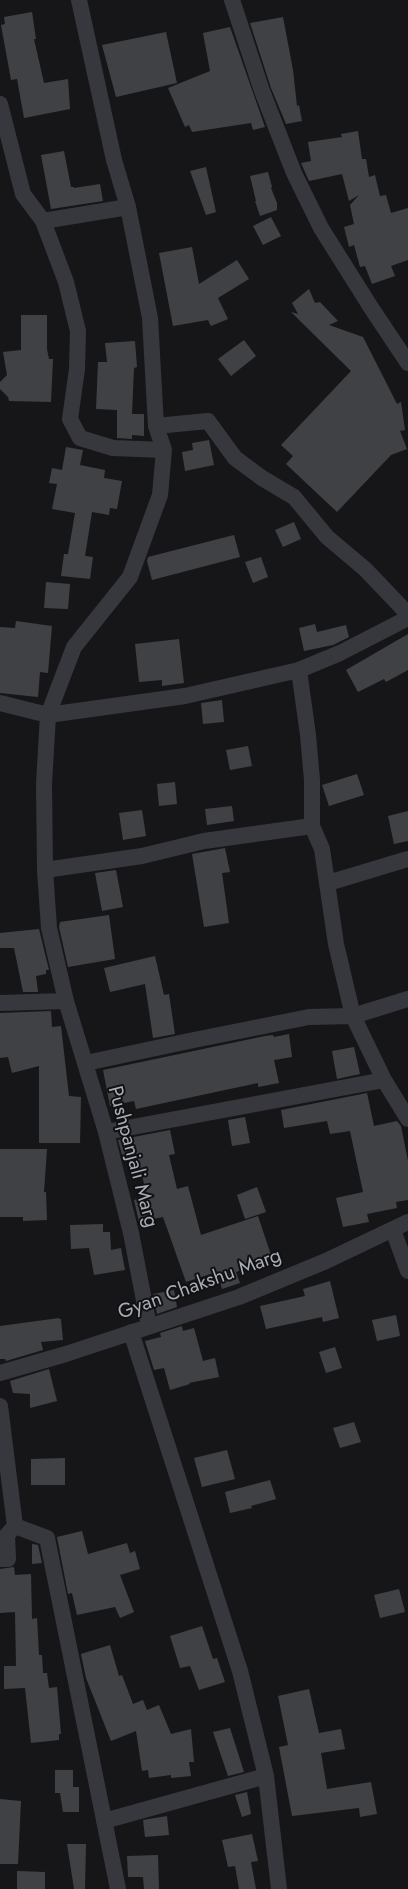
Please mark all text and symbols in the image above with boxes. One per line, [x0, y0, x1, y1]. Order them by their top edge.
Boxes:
street label: Pushpanjali Marg [102, 1084, 162, 1230]
street label: Gyan Chakshu Marg [115, 1244, 285, 1326]

